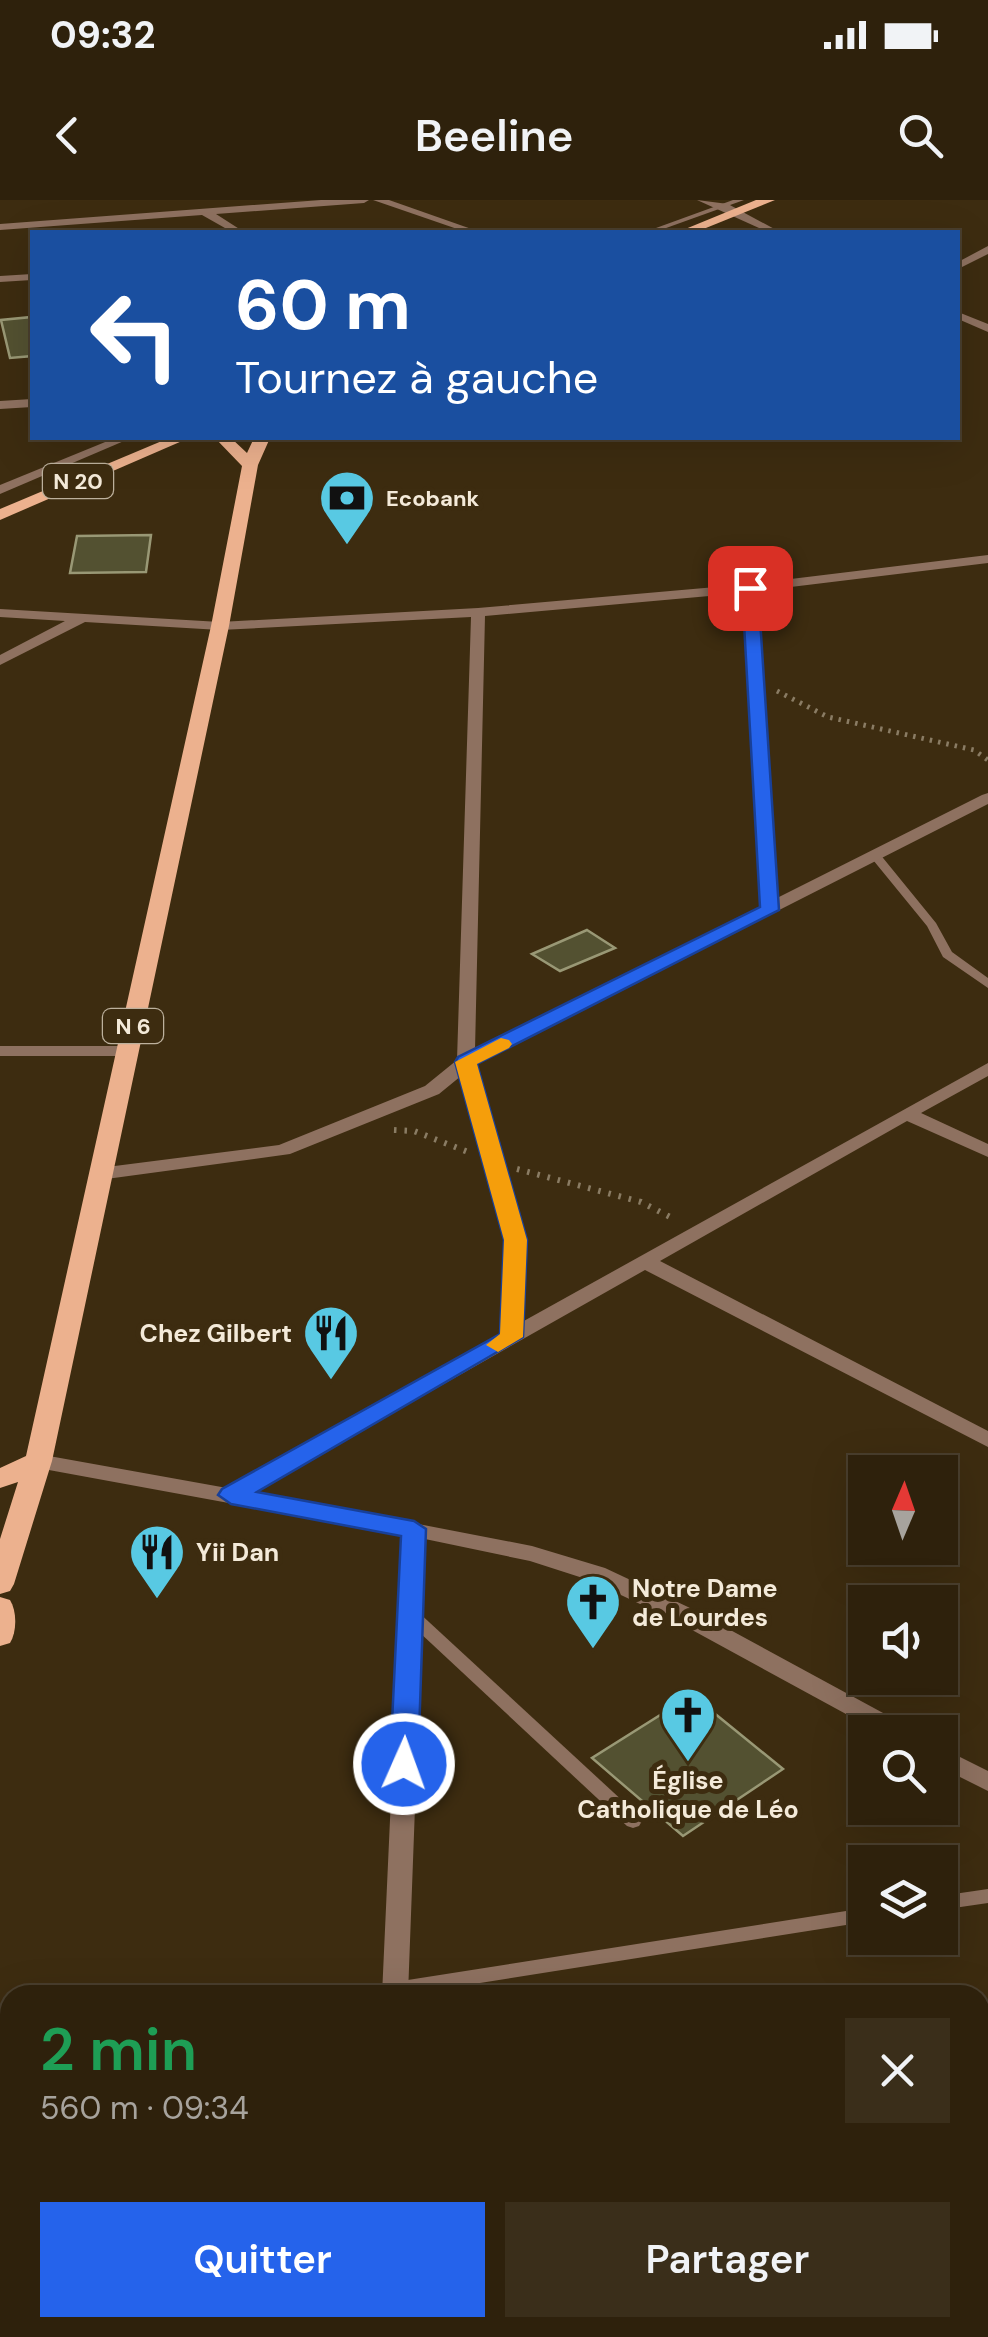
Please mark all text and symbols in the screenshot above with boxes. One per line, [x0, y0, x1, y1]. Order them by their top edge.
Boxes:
text: 09:32 [50, 10, 155, 60]
text: Beeline [415, 106, 573, 165]
icon: back [40, 108, 95, 163]
icon: search [893, 108, 948, 163]
text: 60 m [235, 260, 411, 351]
icon: left [70, 270, 200, 400]
text: Tournez à gauche [235, 348, 598, 407]
road number: N 20 [43, 464, 113, 498]
bank icon: Ecobank [317, 468, 377, 547]
place label: Ecobank [386, 484, 479, 513]
pin [708, 546, 793, 631]
icon: arrive [723, 561, 778, 616]
road number: N 6 [103, 1009, 163, 1043]
restaurant icon: Chez Gilbert [301, 1303, 361, 1382]
place label: Chez Gilbert [139, 1317, 292, 1350]
north arrow [848, 1455, 958, 1565]
map controls [848, 1455, 958, 1955]
restaurant icon: Yii Dan [127, 1522, 187, 1601]
place label: Yii Dan [196, 1536, 279, 1569]
church icon: Notre Dame de Lourdes [563, 1572, 623, 1651]
place label: Notre Dame de Lourdes [632, 1572, 778, 1634]
button: sound [848, 1585, 958, 1695]
church icon: Église Catholique de Léo [658, 1685, 718, 1764]
position arrow [352, 1712, 456, 1816]
button: search [848, 1715, 958, 1825]
place label: Église Catholique de Léo [577, 1764, 799, 1826]
button: layers [848, 1845, 958, 1955]
text: 2 min [40, 2010, 197, 2089]
button: close [845, 2018, 950, 2123]
text: 560 m · 09:34 [40, 2087, 249, 2129]
button: Quitter [40, 2202, 485, 2317]
button: Partager [505, 2202, 950, 2317]

